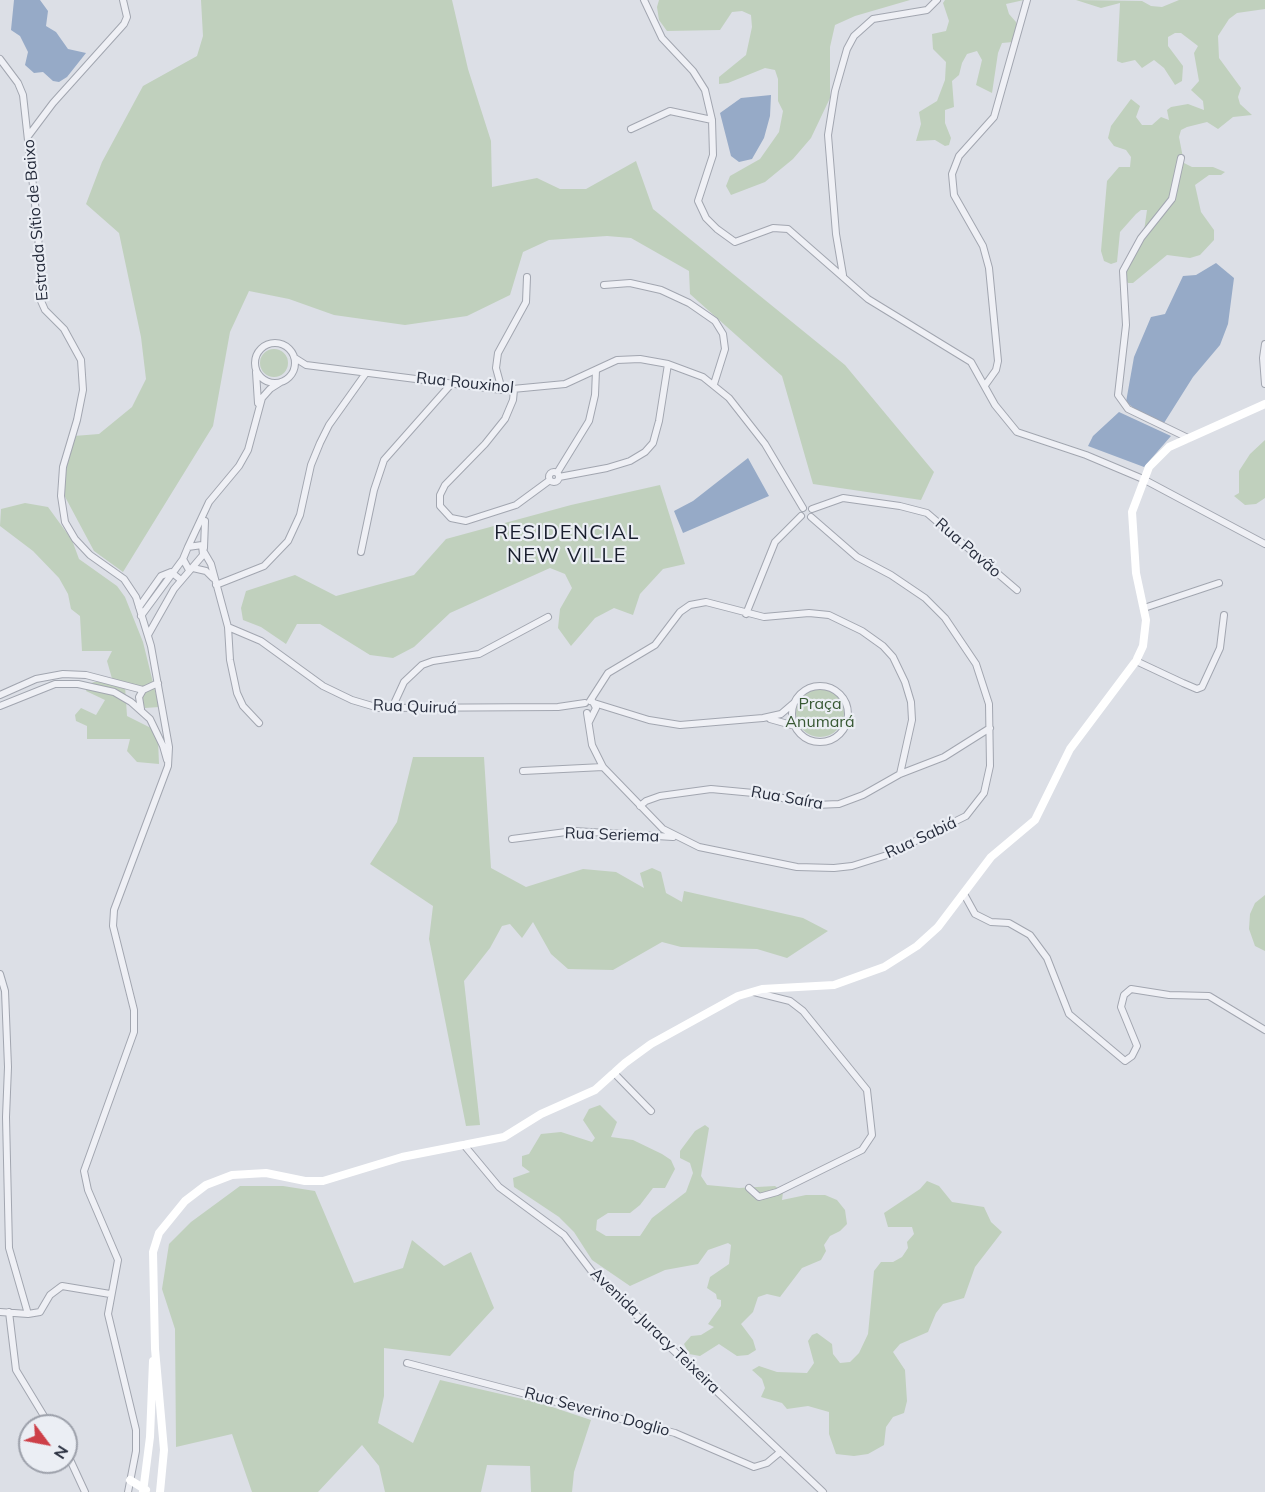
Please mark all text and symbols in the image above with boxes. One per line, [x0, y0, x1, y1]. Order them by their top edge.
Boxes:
street label: Estrada Sítio de Baixo [19, 138, 53, 302]
street label: Rua Rouxinol [415, 368, 515, 398]
street label: Rua Pavão [931, 514, 1005, 582]
district label: RESIDENCIAL NEW VILLE [494, 521, 640, 568]
park label: Praça Anumará [785, 694, 855, 732]
street label: Rua Quiruá [373, 696, 457, 718]
street label: Rua Saíra [749, 782, 825, 814]
street label: Rua Sabiá [882, 813, 960, 863]
street label: Rua Seriema [564, 824, 660, 846]
street label: Avenida Juracy Teixeira [586, 1264, 724, 1398]
street label: Rua Severino Doglio [522, 1383, 672, 1441]
north arrow [18, 1414, 78, 1474]
text: N [50, 1442, 73, 1463]

